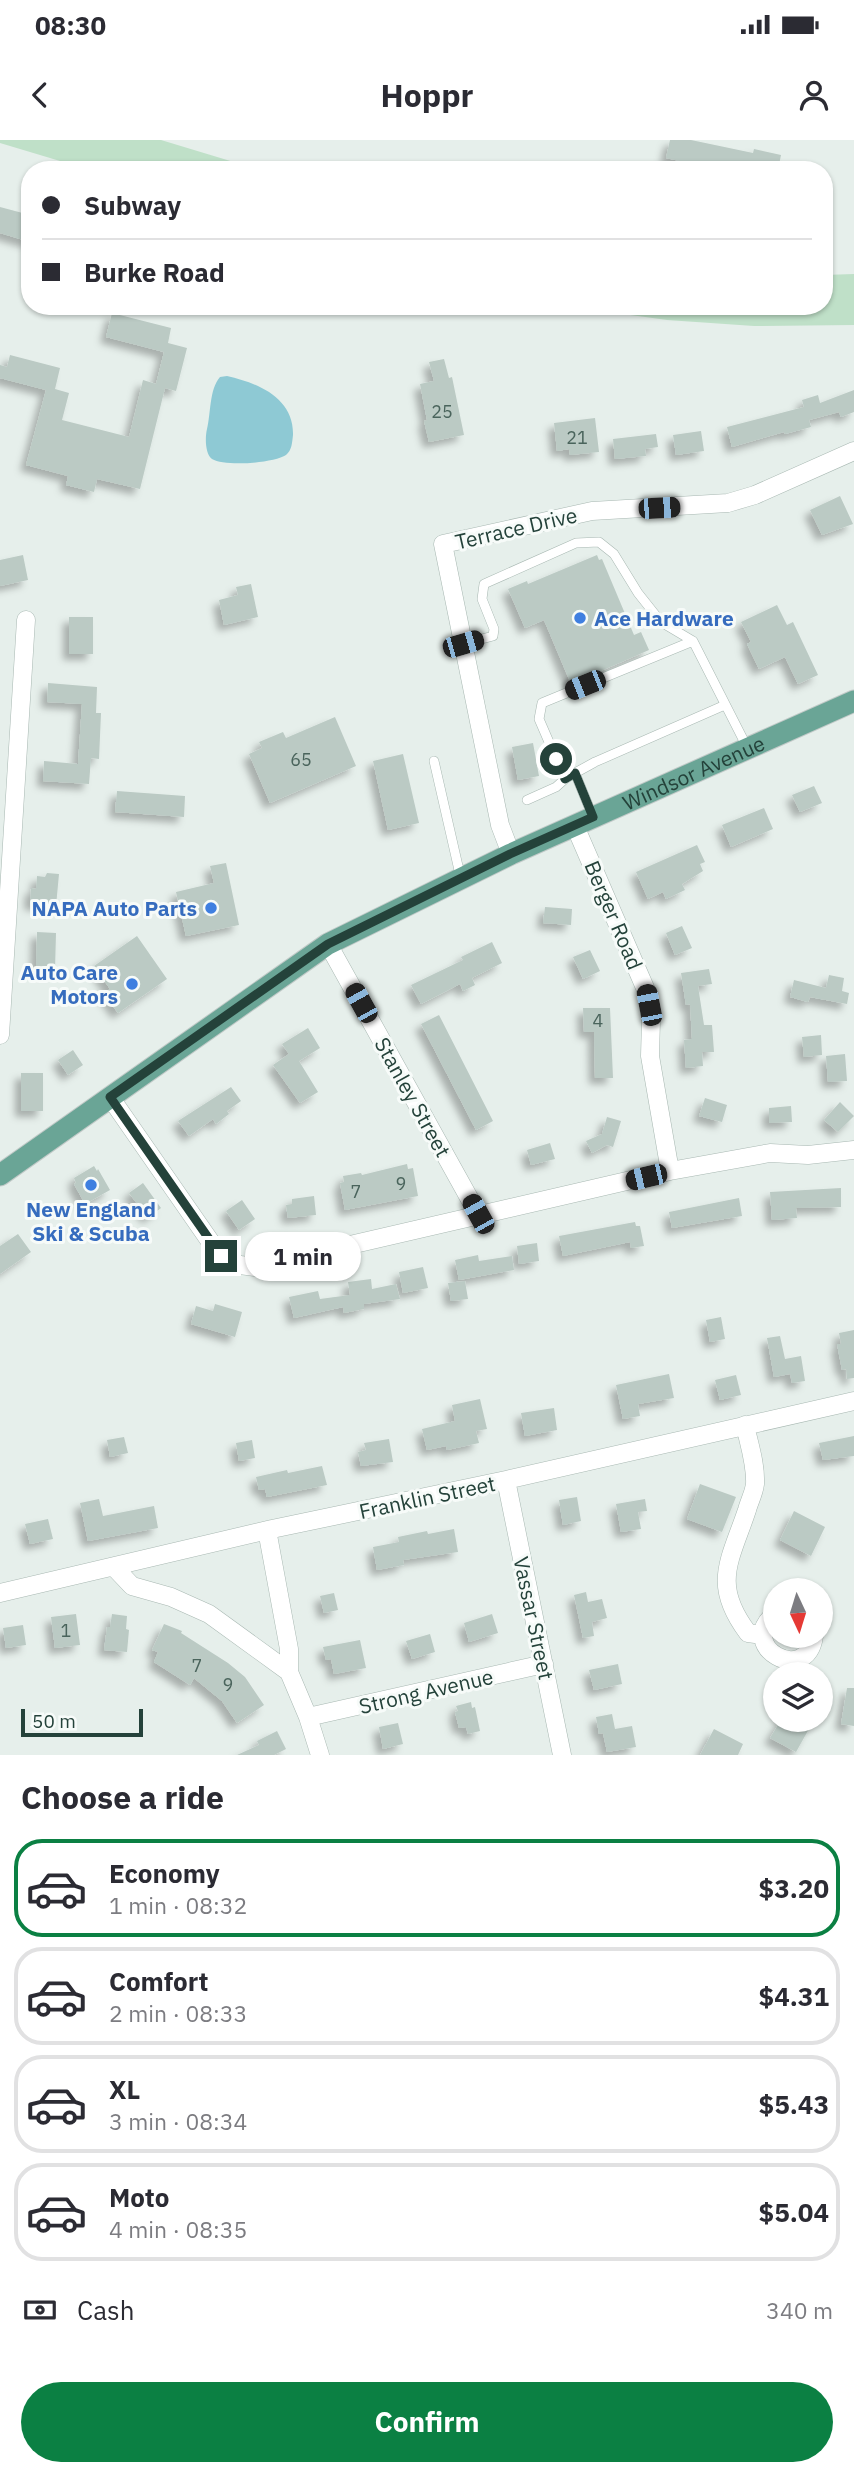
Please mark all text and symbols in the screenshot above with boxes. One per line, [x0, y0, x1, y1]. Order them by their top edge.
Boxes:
text: 08:30 [35, 8, 106, 42]
text: Hoppr [380, 74, 474, 116]
icon: back [21, 76, 59, 114]
icon: person [795, 76, 833, 114]
text: Subway [84, 188, 181, 222]
text: Burke Road [84, 255, 225, 289]
house number: 25 [431, 400, 453, 423]
house number: 21 [566, 426, 588, 449]
car [638, 496, 681, 520]
street label: Terrace Drive [452, 500, 580, 556]
place label: Ace Hardware [594, 604, 734, 632]
marker: Ace Hardware [572, 610, 588, 626]
car [440, 628, 487, 660]
car [562, 667, 609, 703]
street label: Windsor Avenue [618, 729, 769, 817]
route start [540, 743, 572, 775]
house number: 65 [290, 748, 312, 771]
street label: Berger Road [578, 856, 650, 974]
place label: NAPA Auto Parts [32, 894, 197, 922]
marker: NAPA Auto Parts [203, 900, 219, 916]
place label: Auto Care Motors [21, 958, 118, 1010]
marker: Auto Care Motors [124, 976, 140, 992]
car [342, 980, 381, 1026]
car [635, 982, 664, 1028]
house number: 4 [593, 1009, 604, 1032]
street label: Stanley Street [369, 1032, 457, 1162]
car [624, 1162, 669, 1192]
house number: 9 [396, 1172, 406, 1195]
marker: New England Ski & Scuba [83, 1177, 99, 1193]
house number: 7 [351, 1180, 361, 1203]
car [459, 1191, 498, 1237]
place label: New England Ski & Scuba [26, 1195, 156, 1247]
callout: 1 min [246, 1232, 361, 1280]
route end [205, 1240, 237, 1272]
text: 1 min [273, 1241, 333, 1271]
street label: Franklin Street [356, 1469, 498, 1525]
street label: Vassar Street [507, 1554, 561, 1682]
north arrow [763, 1578, 833, 1648]
map controls [763, 1578, 833, 1732]
house number: 1 [61, 1619, 71, 1642]
house number: 7 [192, 1654, 202, 1677]
street label: Strong Avenue [356, 1662, 496, 1720]
button: layers [763, 1662, 833, 1732]
house number: 9 [223, 1673, 233, 1696]
scale bar [21, 1706, 144, 1738]
text: 50 m [32, 1709, 76, 1733]
text: Choose a ride [21, 1776, 224, 1818]
text: Economy [109, 1856, 220, 1890]
icon: car [25, 1857, 88, 1920]
text: $3.20 [759, 1871, 829, 1905]
text: 1 min · 08:32 [109, 1890, 247, 1920]
text: Comfort [109, 1964, 208, 1998]
icon: car [25, 1965, 88, 2028]
text: $4.31 [759, 1979, 829, 2013]
text: 2 min · 08:33 [109, 1998, 247, 2028]
text: XL [109, 2072, 140, 2106]
icon: car [25, 2073, 88, 2136]
text: $5.43 [759, 2087, 829, 2121]
text: 3 min · 08:34 [109, 2106, 247, 2136]
text: Moto [109, 2180, 169, 2214]
icon: car [25, 2181, 88, 2244]
text: $5.04 [759, 2195, 829, 2229]
text: 4 min · 08:35 [109, 2214, 247, 2244]
icon: cash [21, 2291, 59, 2329]
text: Cash [77, 2293, 134, 2327]
text: 340 m [766, 2295, 833, 2325]
button: Confirm [21, 2382, 833, 2462]

